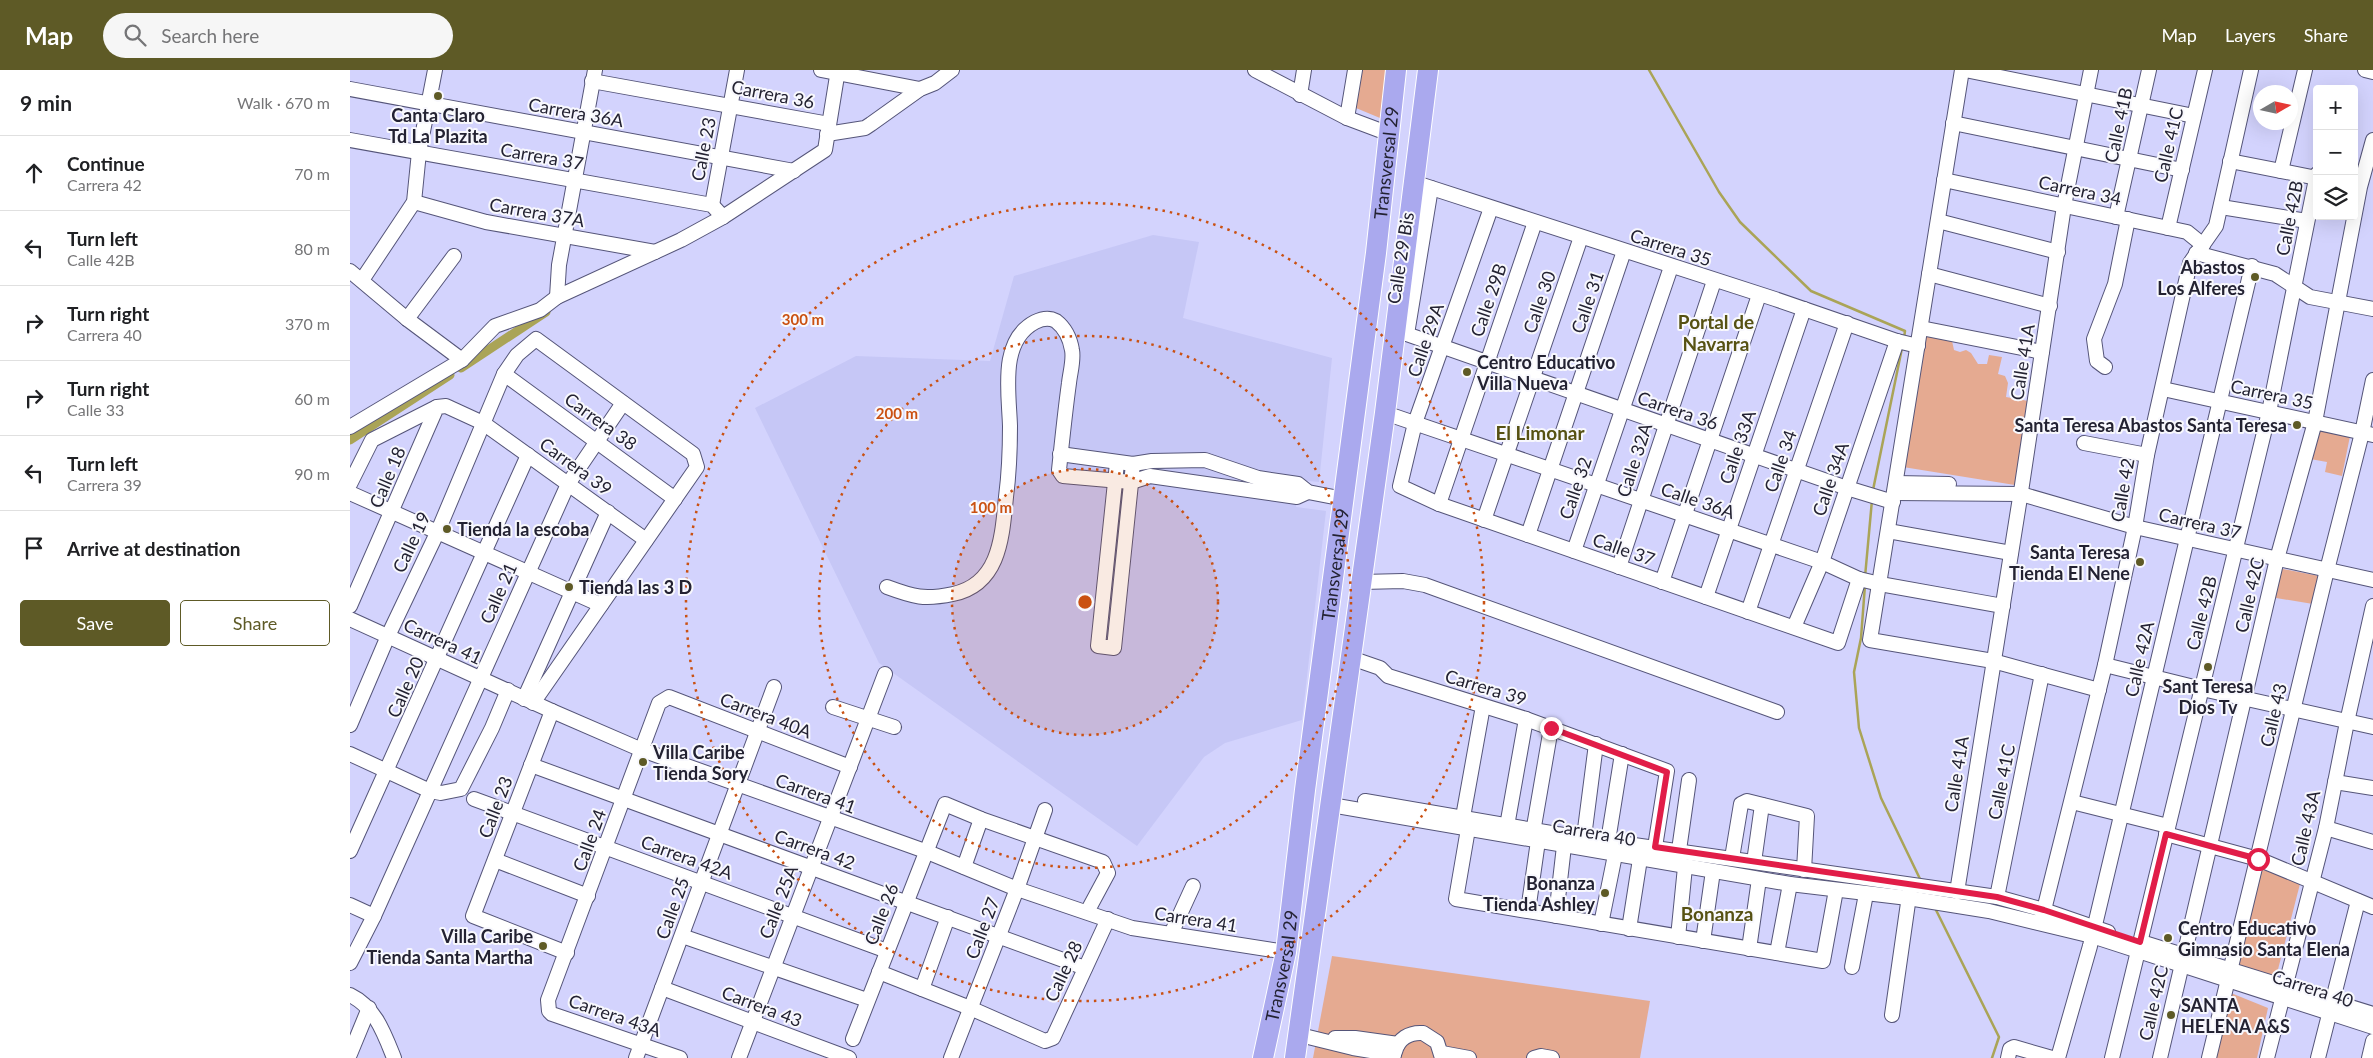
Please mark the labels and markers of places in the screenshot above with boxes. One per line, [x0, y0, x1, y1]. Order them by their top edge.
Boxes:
marker: Canta Claro Td La Plazita [432, 90, 444, 102]
place label: Canta Claro Td La Plazita [388, 104, 488, 147]
place label: Abastos Los Alferes [2157, 256, 2245, 299]
marker: Abastos Los Alferes [2249, 271, 2261, 283]
place label: Centro Educativo Villa Nueva [1476, 351, 1615, 394]
marker: Centro Educativo Villa Nueva [1461, 366, 1473, 378]
place label: Santa Teresa Abastos Santa Teresa [2014, 414, 2287, 436]
marker: Santa Teresa Abastos Santa Teresa [2291, 419, 2303, 431]
place label: Tienda la escoba [457, 518, 590, 540]
marker: Tienda la escoba [441, 523, 453, 535]
place label: Santa Teresa Tienda El Nene [2009, 541, 2130, 584]
marker: Santa Teresa Tienda El Nene [2134, 556, 2146, 568]
place label: Tienda las 3 D [579, 576, 692, 598]
marker: Tienda las 3 D [563, 581, 575, 593]
centre of rings [1076, 593, 1094, 611]
marker: Sant Teresa Dios Tv [2202, 661, 2214, 673]
place label: Sant Teresa Dios Tv [2163, 675, 2253, 718]
place label: Villa Caribe Tienda Sory [652, 741, 749, 784]
marker: Villa Caribe Tienda Sory [637, 756, 649, 768]
place label: Bonanza Tienda Ashley [1483, 872, 1596, 915]
marker: Bonanza Tienda Ashley [1599, 887, 1611, 899]
place label: Centro Educativo Gimnasio Santa Elena [2178, 917, 2350, 960]
place label: Villa Caribe Tienda Santa Martha [366, 925, 533, 968]
marker: Centro Educativo Gimnasio Santa Elena [2162, 932, 2174, 944]
marker: Villa Caribe Tienda Santa Martha [537, 940, 549, 952]
place label: SANTA HELENA A&S [2181, 994, 2290, 1037]
marker: SANTA HELENA A&S [2165, 1009, 2177, 1021]

